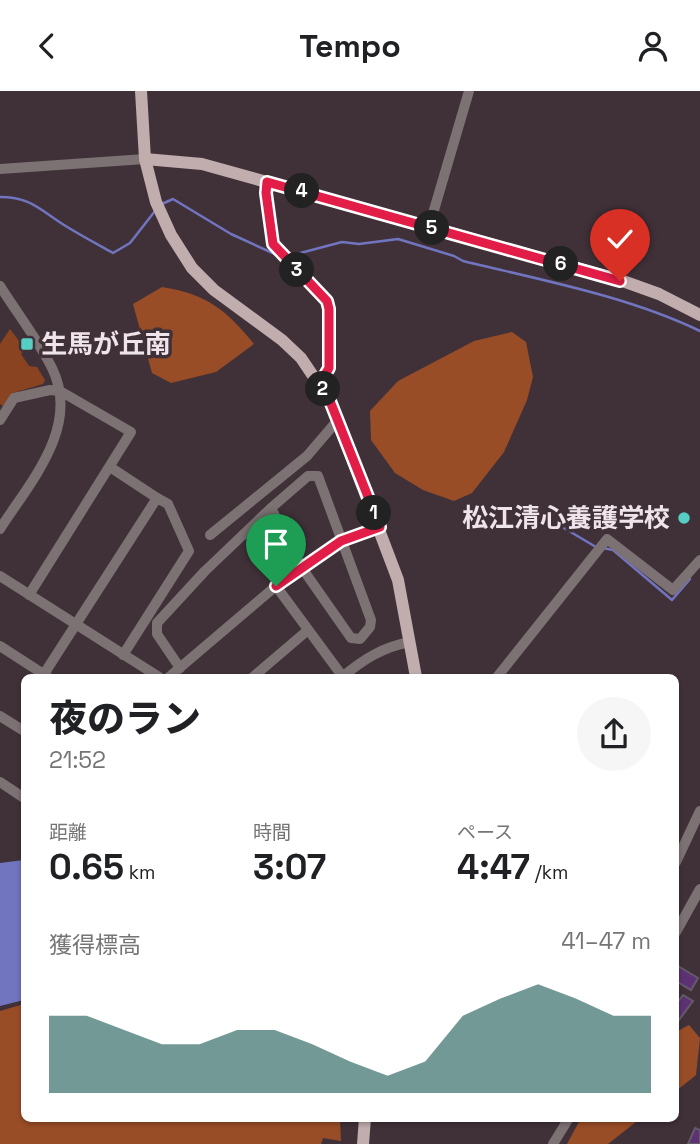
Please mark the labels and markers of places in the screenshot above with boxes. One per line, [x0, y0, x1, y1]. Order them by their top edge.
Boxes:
pin: 4 [284, 173, 320, 209]
pin [590, 209, 650, 281]
pin: 5 [414, 211, 450, 245]
pin: 6 [544, 247, 578, 281]
pin: 3 [280, 253, 314, 287]
place label: 生馬が丘南 [41, 327, 171, 361]
marker: 生馬が丘南 [19, 336, 35, 352]
pin: 2 [306, 371, 340, 407]
pin: 1 [356, 495, 392, 531]
place label: 松江清心養護学校 [462, 501, 670, 535]
marker: 松江清心養護学校 [676, 510, 692, 526]
pin [246, 514, 306, 586]

